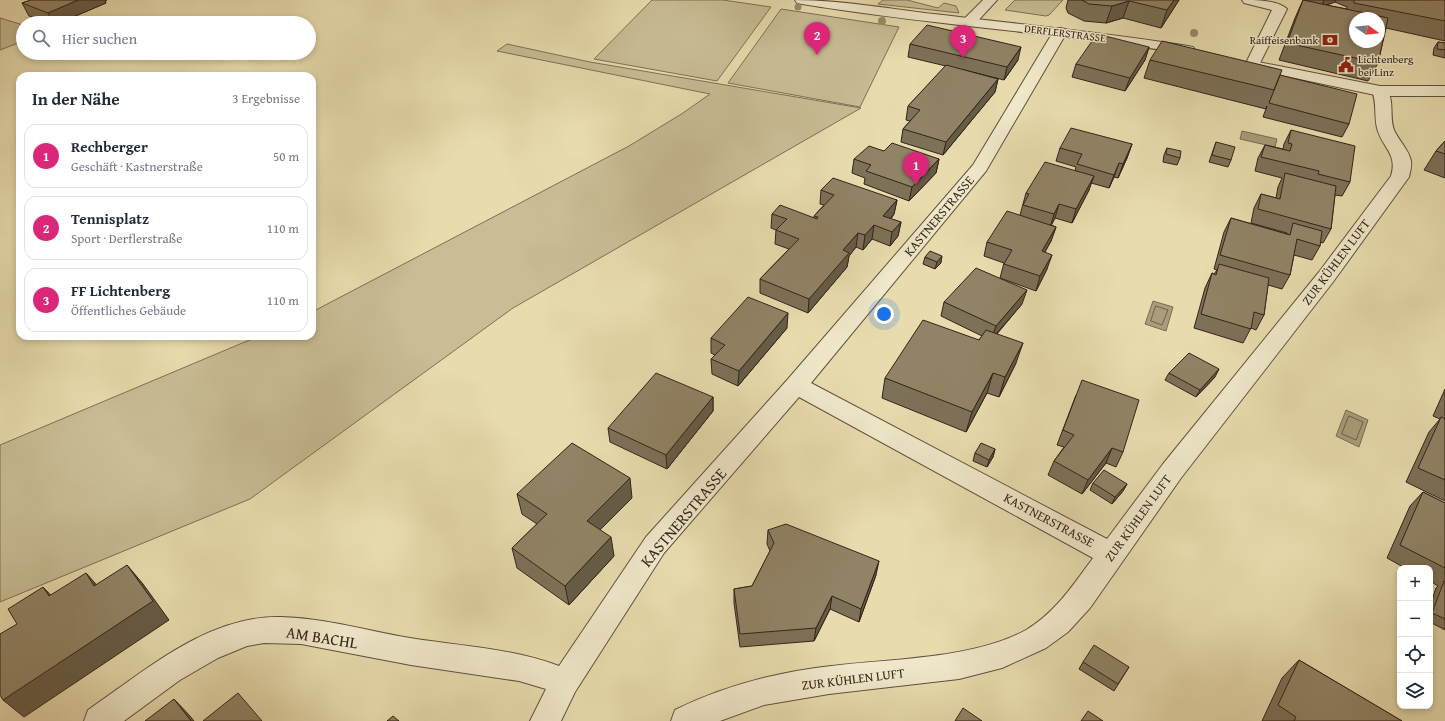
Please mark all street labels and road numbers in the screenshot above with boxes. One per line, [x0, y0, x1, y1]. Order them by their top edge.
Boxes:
street label: DERFLERSTRASSE [1023, 20, 1107, 46]
street label: KASTNERSTRASSE [900, 171, 979, 260]
street label: ZUR KÜHLEN LUFT [1297, 214, 1375, 309]
street label: KASTNERSTRASSE [634, 462, 732, 572]
street label: ZUR KÜHLEN LUFT [1100, 470, 1177, 565]
street label: KASTNERSTRASSE [1000, 488, 1098, 552]
street label: AM BACHL [285, 620, 360, 655]
street label: ZUR KÜHLEN LUFT [800, 663, 906, 695]

